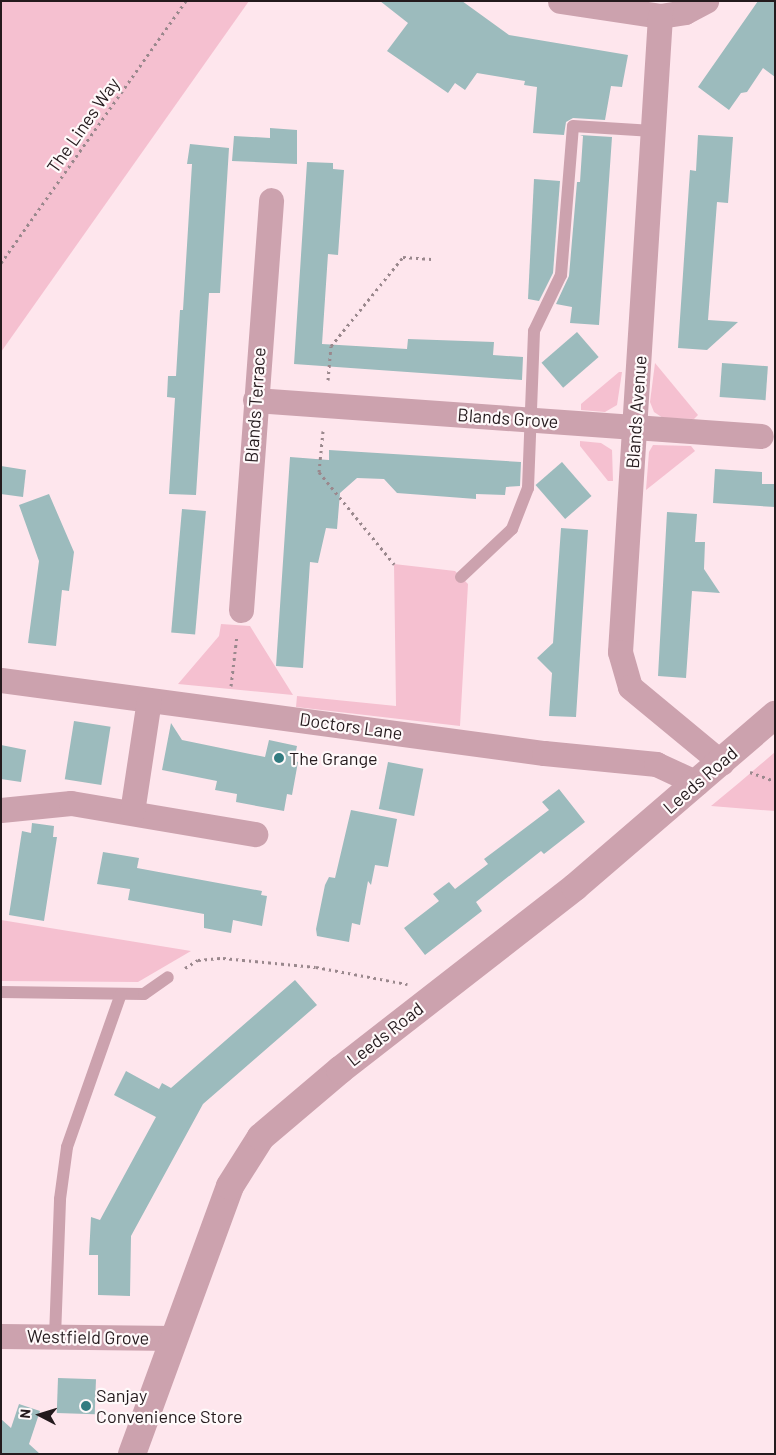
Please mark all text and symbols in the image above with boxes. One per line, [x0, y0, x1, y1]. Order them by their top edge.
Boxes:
street label: The Lines Way [42, 73, 124, 177]
street label: Blands Terrace [240, 346, 270, 464]
street label: Blands Avenue [621, 355, 651, 469]
street label: Blands Grove [457, 404, 559, 432]
street label: Doctors Lane [298, 708, 404, 744]
street label: Leeds Road [658, 742, 742, 818]
place label: The Grange [289, 747, 378, 769]
marker: The Grange [273, 752, 285, 764]
street label: Leeds Road [342, 997, 428, 1071]
street label: Westfield Grove [27, 1325, 149, 1349]
place label: Sanjay Convenience Store [96, 1385, 243, 1428]
north arrow [15, 1390, 65, 1440]
marker: Sanjay Convenience Store [80, 1400, 92, 1412]
text: N [16, 1408, 33, 1419]

